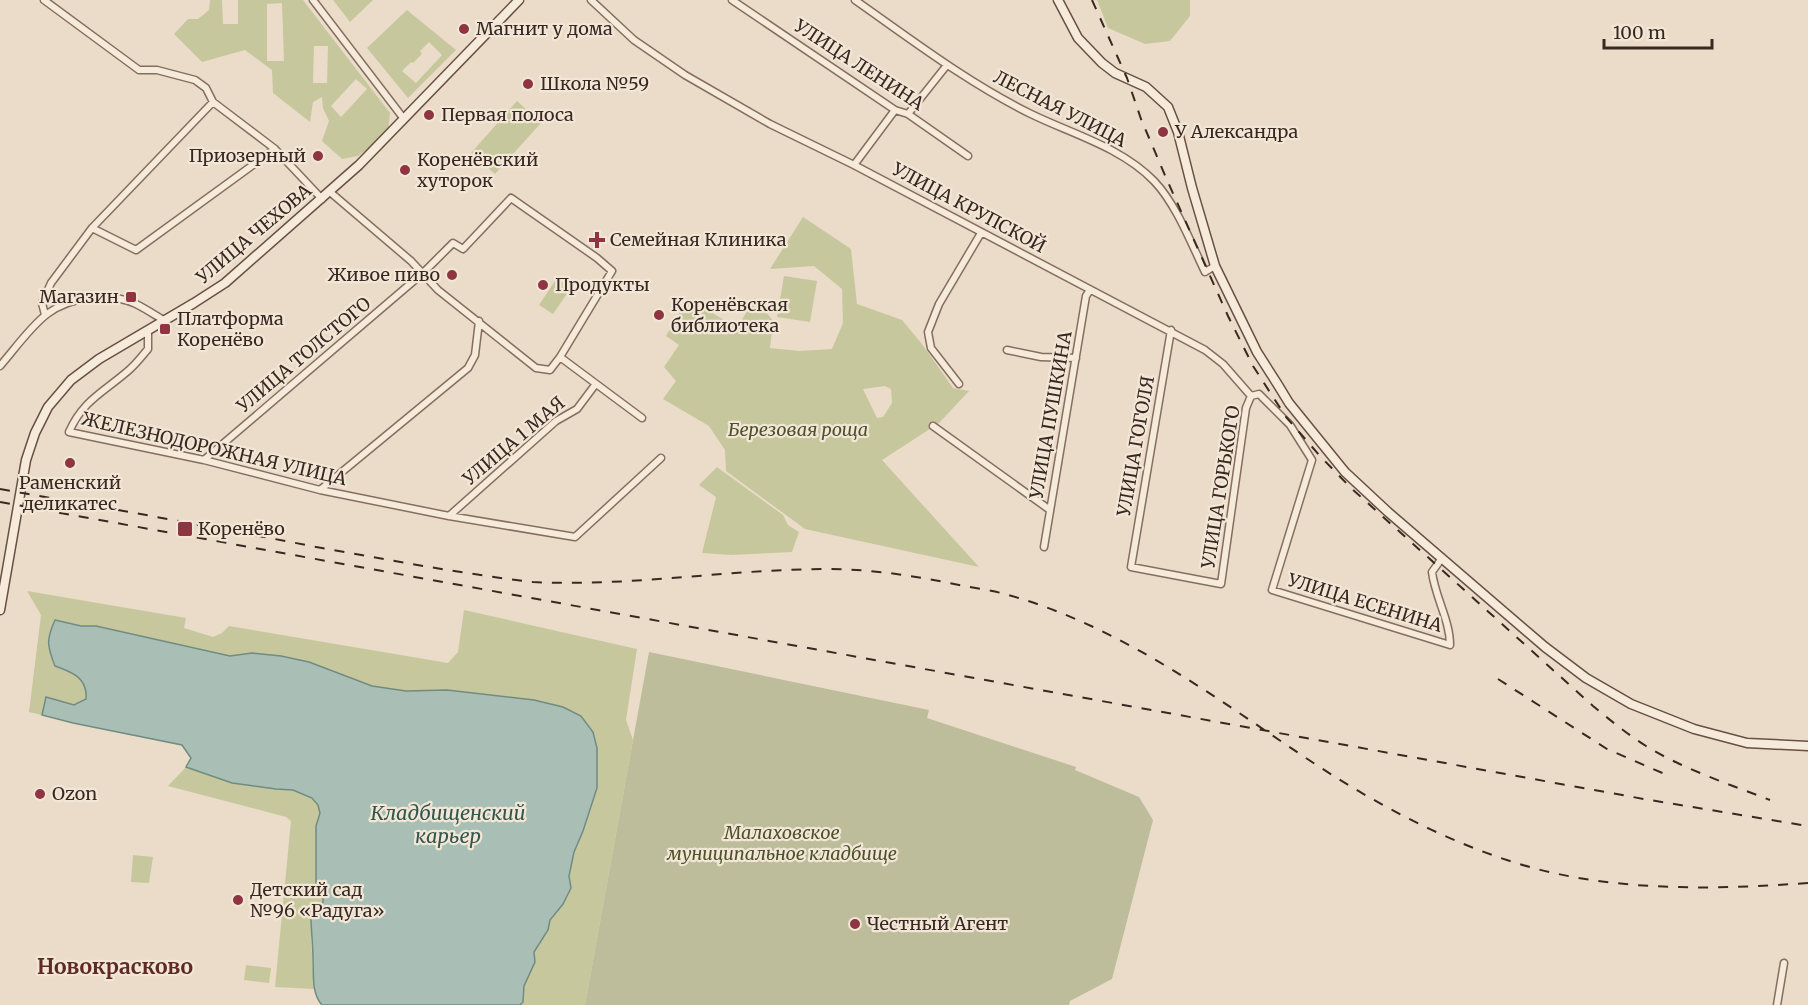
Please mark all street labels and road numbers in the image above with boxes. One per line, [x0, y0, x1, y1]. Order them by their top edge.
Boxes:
street label: УЛИЦА ЛЕНИНА [789, 13, 929, 115]
street label: ЛЕСНАЯ УЛИЦА [990, 65, 1131, 152]
street label: УЛИЦА КРУПСКОЙ [888, 157, 1050, 258]
street label: УЛИЦА ЧЕХОВА [191, 178, 316, 289]
street label: УЛИЦА ТОЛСТОГО [231, 292, 375, 418]
street label: УЛИЦА ПУШКИНА [1024, 329, 1077, 502]
street label: УЛИЦА ГОГОЛЯ [1112, 374, 1159, 519]
street label: УЛИЦА 1 МАЯ [457, 391, 569, 491]
street label: УЛИЦА ГОРЬКОГО [1196, 404, 1245, 571]
street label: ЖЕЛЕЗНОДОРОЖНАЯ УЛИЦА [79, 407, 349, 490]
street label: УЛИЦА ЕСЕНИНА [1284, 568, 1445, 637]

